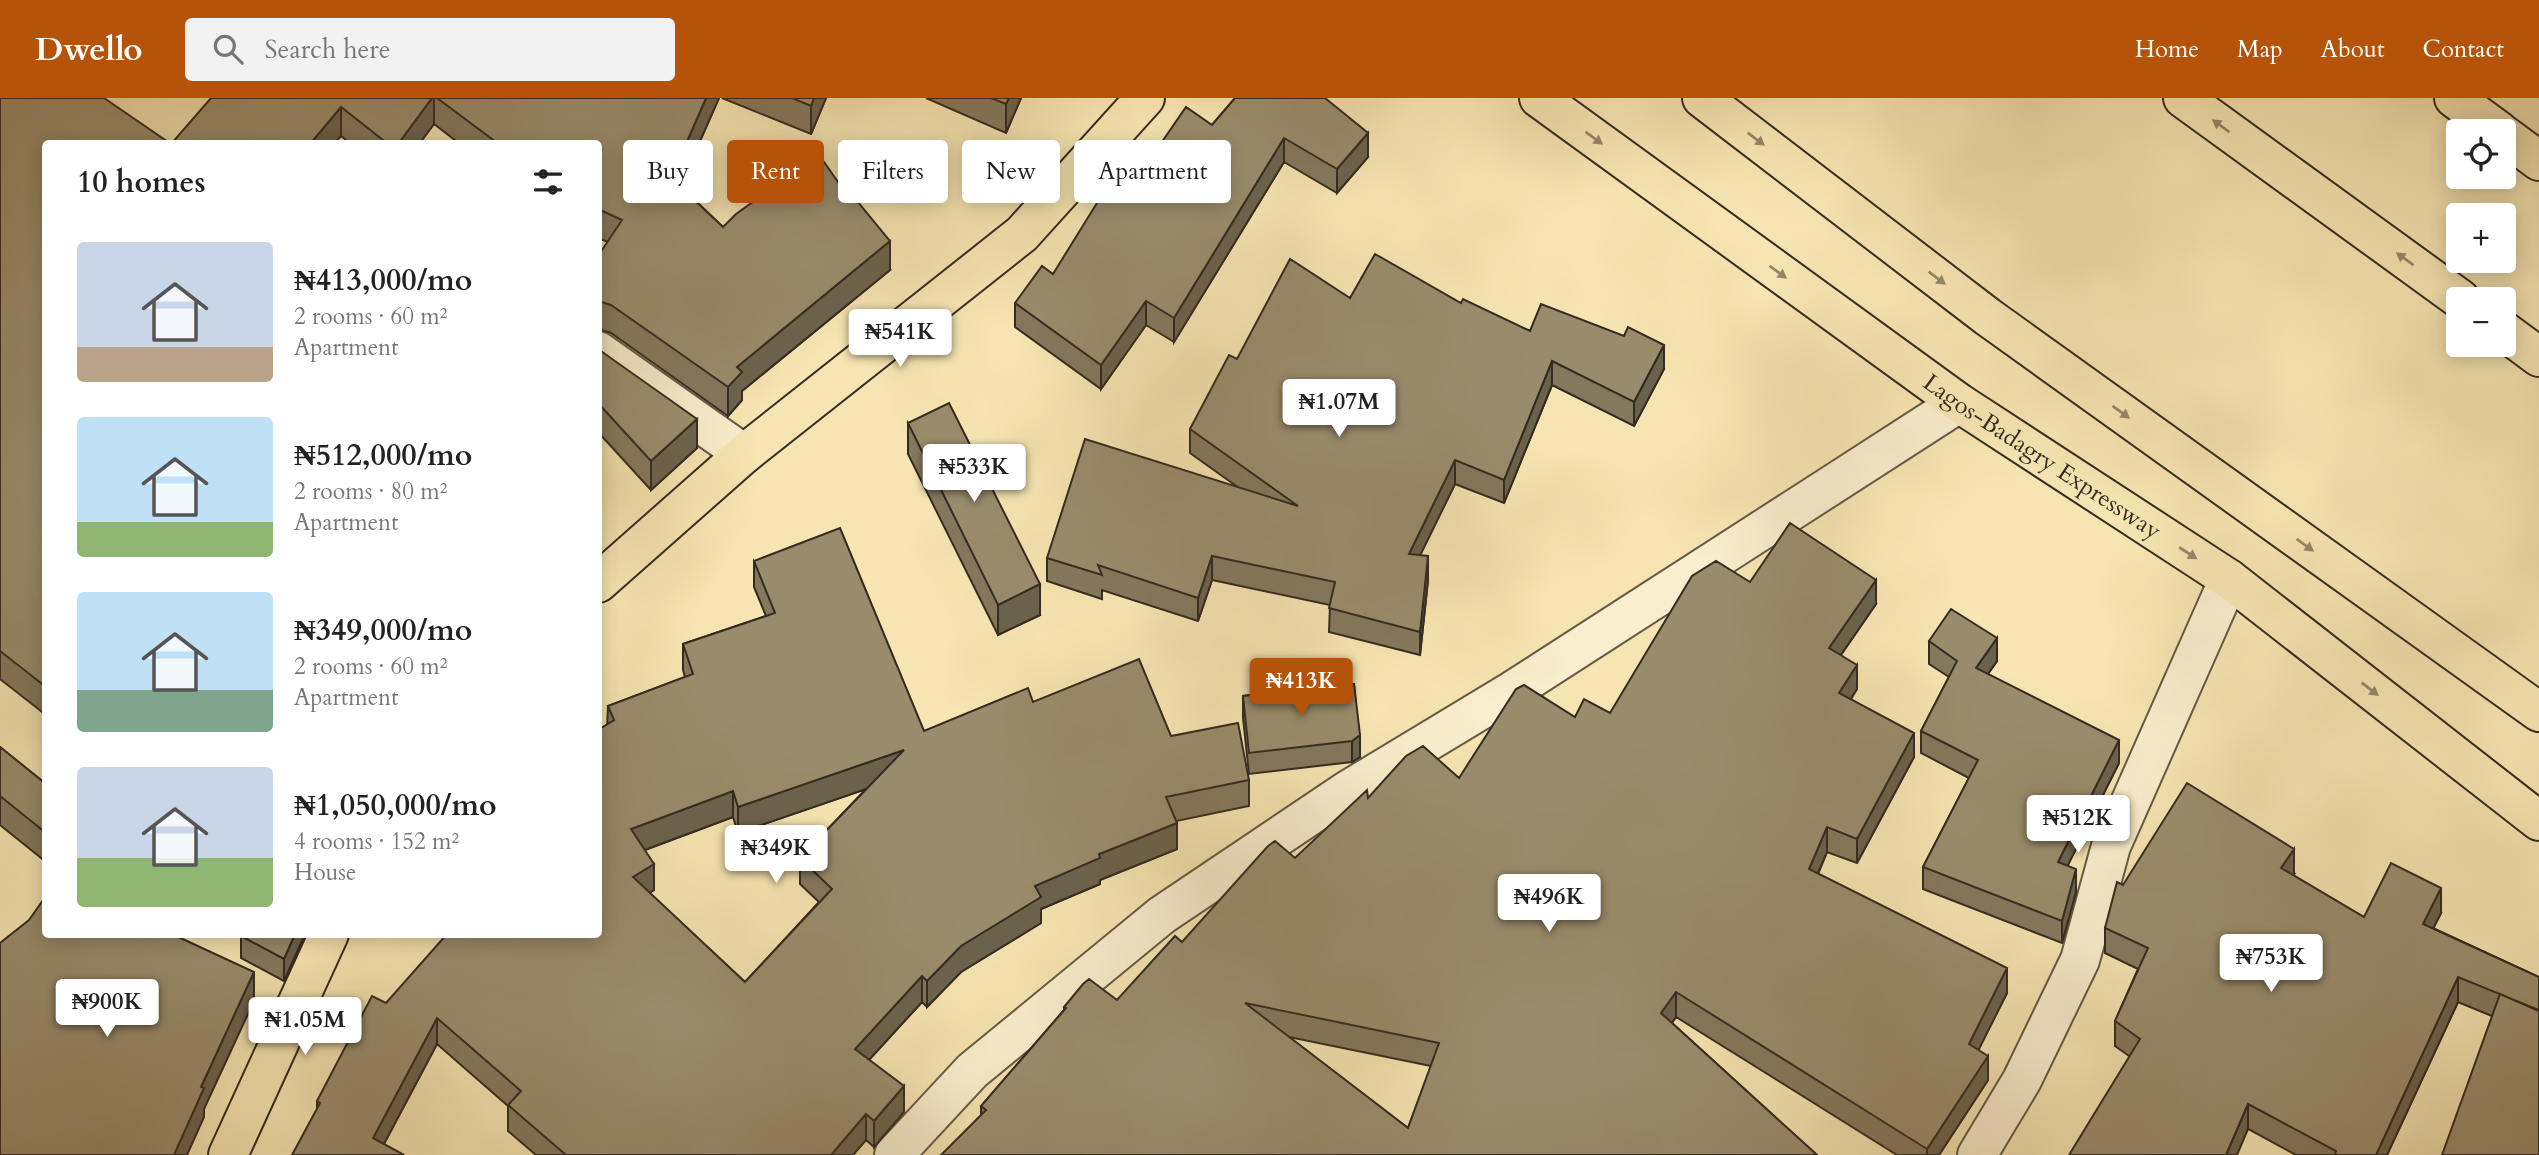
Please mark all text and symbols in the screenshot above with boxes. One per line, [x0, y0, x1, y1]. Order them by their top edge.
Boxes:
search box [185, 18, 675, 81]
text: Dwello [35, 27, 143, 72]
icon: search [209, 30, 247, 68]
text: Search here [265, 32, 391, 67]
text: Home [2135, 33, 2199, 66]
text: Map [2237, 33, 2283, 66]
text: About [2321, 33, 2385, 66]
text: Contact [2423, 33, 2504, 66]
one-way arrow [2212, 119, 2230, 133]
map controls [2446, 119, 2516, 357]
button: locate [2446, 119, 2516, 189]
one-way arrow [1585, 131, 1603, 145]
one-way arrow [1747, 132, 1765, 147]
chip: Buy [623, 140, 713, 203]
chip: Rent [727, 140, 824, 203]
chip: Filters [838, 140, 948, 203]
chip: New [962, 140, 1060, 203]
chip: Apartment [1074, 140, 1231, 203]
text: 10 homes [77, 162, 206, 203]
icon: filters [529, 163, 567, 201]
button: + [2446, 203, 2516, 273]
one-way arrow [2396, 252, 2414, 266]
text: ₦413,000/mo [294, 260, 472, 301]
one-way arrow [1769, 265, 1787, 279]
icon: home [133, 270, 217, 354]
one-way arrow [1928, 270, 1946, 284]
button: − [2446, 287, 2516, 357]
text: 2 rooms · 60 m² [294, 301, 447, 332]
pin: ₦541K [851, 310, 949, 369]
text: ₦541K [865, 316, 935, 347]
text: Apartment [294, 332, 398, 363]
street label: Lagos-Badagry Expressway [1916, 366, 2168, 548]
pin: ₦1.07M [1282, 380, 1396, 439]
text: ₦1.07M [1299, 386, 1379, 417]
one-way arrow [2112, 405, 2130, 419]
text: ₦512,000/mo [294, 435, 472, 476]
pin: ₦533K [925, 444, 1023, 504]
icon: home [133, 445, 217, 529]
text: ₦533K [939, 451, 1009, 482]
text: 2 rooms · 80 m² [294, 476, 447, 507]
text: Apartment [294, 507, 398, 538]
one-way arrow [2296, 538, 2314, 552]
one-way arrow [2178, 546, 2198, 559]
text: ₦349,000/mo [294, 610, 472, 651]
icon: home [133, 620, 217, 704]
text: 2 rooms · 60 m² [294, 651, 447, 682]
pin: ₦413K [1252, 658, 1350, 718]
text: ₦413K [1266, 665, 1336, 696]
text: Apartment [294, 682, 398, 713]
one-way arrow [2361, 682, 2379, 696]
text: ₦1,050,000/mo [294, 785, 497, 826]
icon: home [133, 795, 217, 879]
pin: ₦512K [2029, 796, 2127, 855]
text: ₦512K [2043, 802, 2113, 833]
text: 4 rooms · 152 m² [294, 826, 459, 857]
pin: ₦349K [727, 826, 825, 885]
text: ₦349K [741, 832, 811, 863]
text: House [294, 857, 356, 888]
pin: ₦496K [1500, 874, 1598, 934]
text: ₦496K [1514, 881, 1584, 912]
pin: ₦753K [2222, 934, 2320, 994]
text: ₦753K [2236, 941, 2306, 972]
pin: ₦900K [58, 979, 156, 1039]
text: ₦900K [72, 986, 142, 1017]
pin: ₦1.05M [248, 998, 362, 1057]
text: ₦1.05M [265, 1004, 345, 1035]

